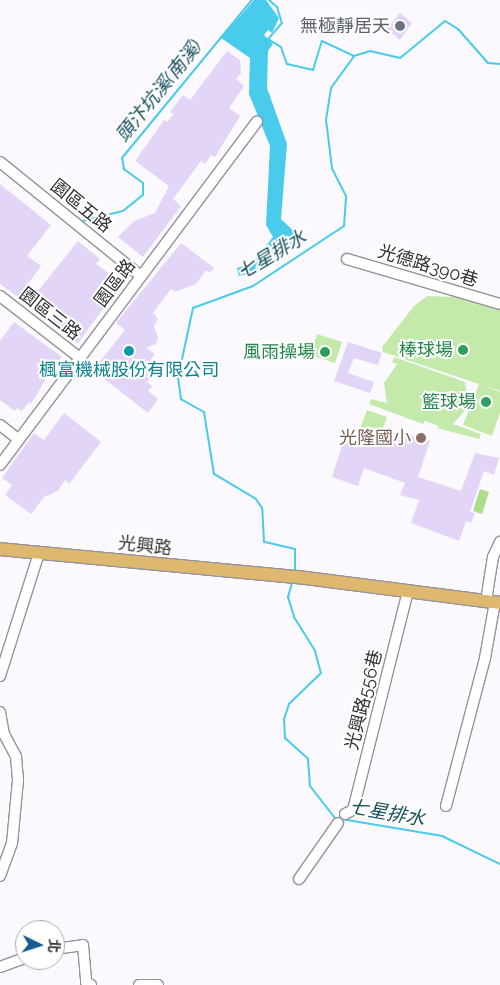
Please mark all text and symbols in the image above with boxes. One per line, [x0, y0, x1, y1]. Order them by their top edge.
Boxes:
place label: 無極靜居天 [300, 15, 390, 37]
marker: 無極靜居天 [394, 20, 406, 32]
water label: 頭汴坑溪(南溪) [111, 36, 207, 146]
street label: 園區五路 [46, 175, 116, 237]
water label: 七星排水 [234, 226, 310, 284]
street label: 光德路390巷 [376, 241, 480, 291]
street label: 園區路 [90, 255, 140, 311]
street label: 園區三路 [15, 283, 85, 345]
place label: 棒球場 [399, 339, 453, 361]
place label: 風雨操場 [243, 341, 315, 363]
marker: 棒球場 [457, 344, 469, 356]
marker: 楓富機械股份有限公司 [123, 345, 135, 357]
marker: 風雨操場 [319, 346, 331, 358]
place label: 楓富機械股份有限公司 [39, 359, 219, 381]
place label: 籃球場 [422, 391, 476, 413]
marker: 籃球場 [480, 396, 492, 408]
place label: 光隆國小 [339, 427, 411, 449]
marker: 光隆國小 [415, 432, 427, 444]
street label: 光興路 [117, 532, 173, 560]
street label: 光興路556巷 [341, 648, 387, 752]
water label: 七星排水 [348, 795, 426, 831]
north arrow [15, 920, 65, 970]
text: 北 [45, 938, 62, 954]

